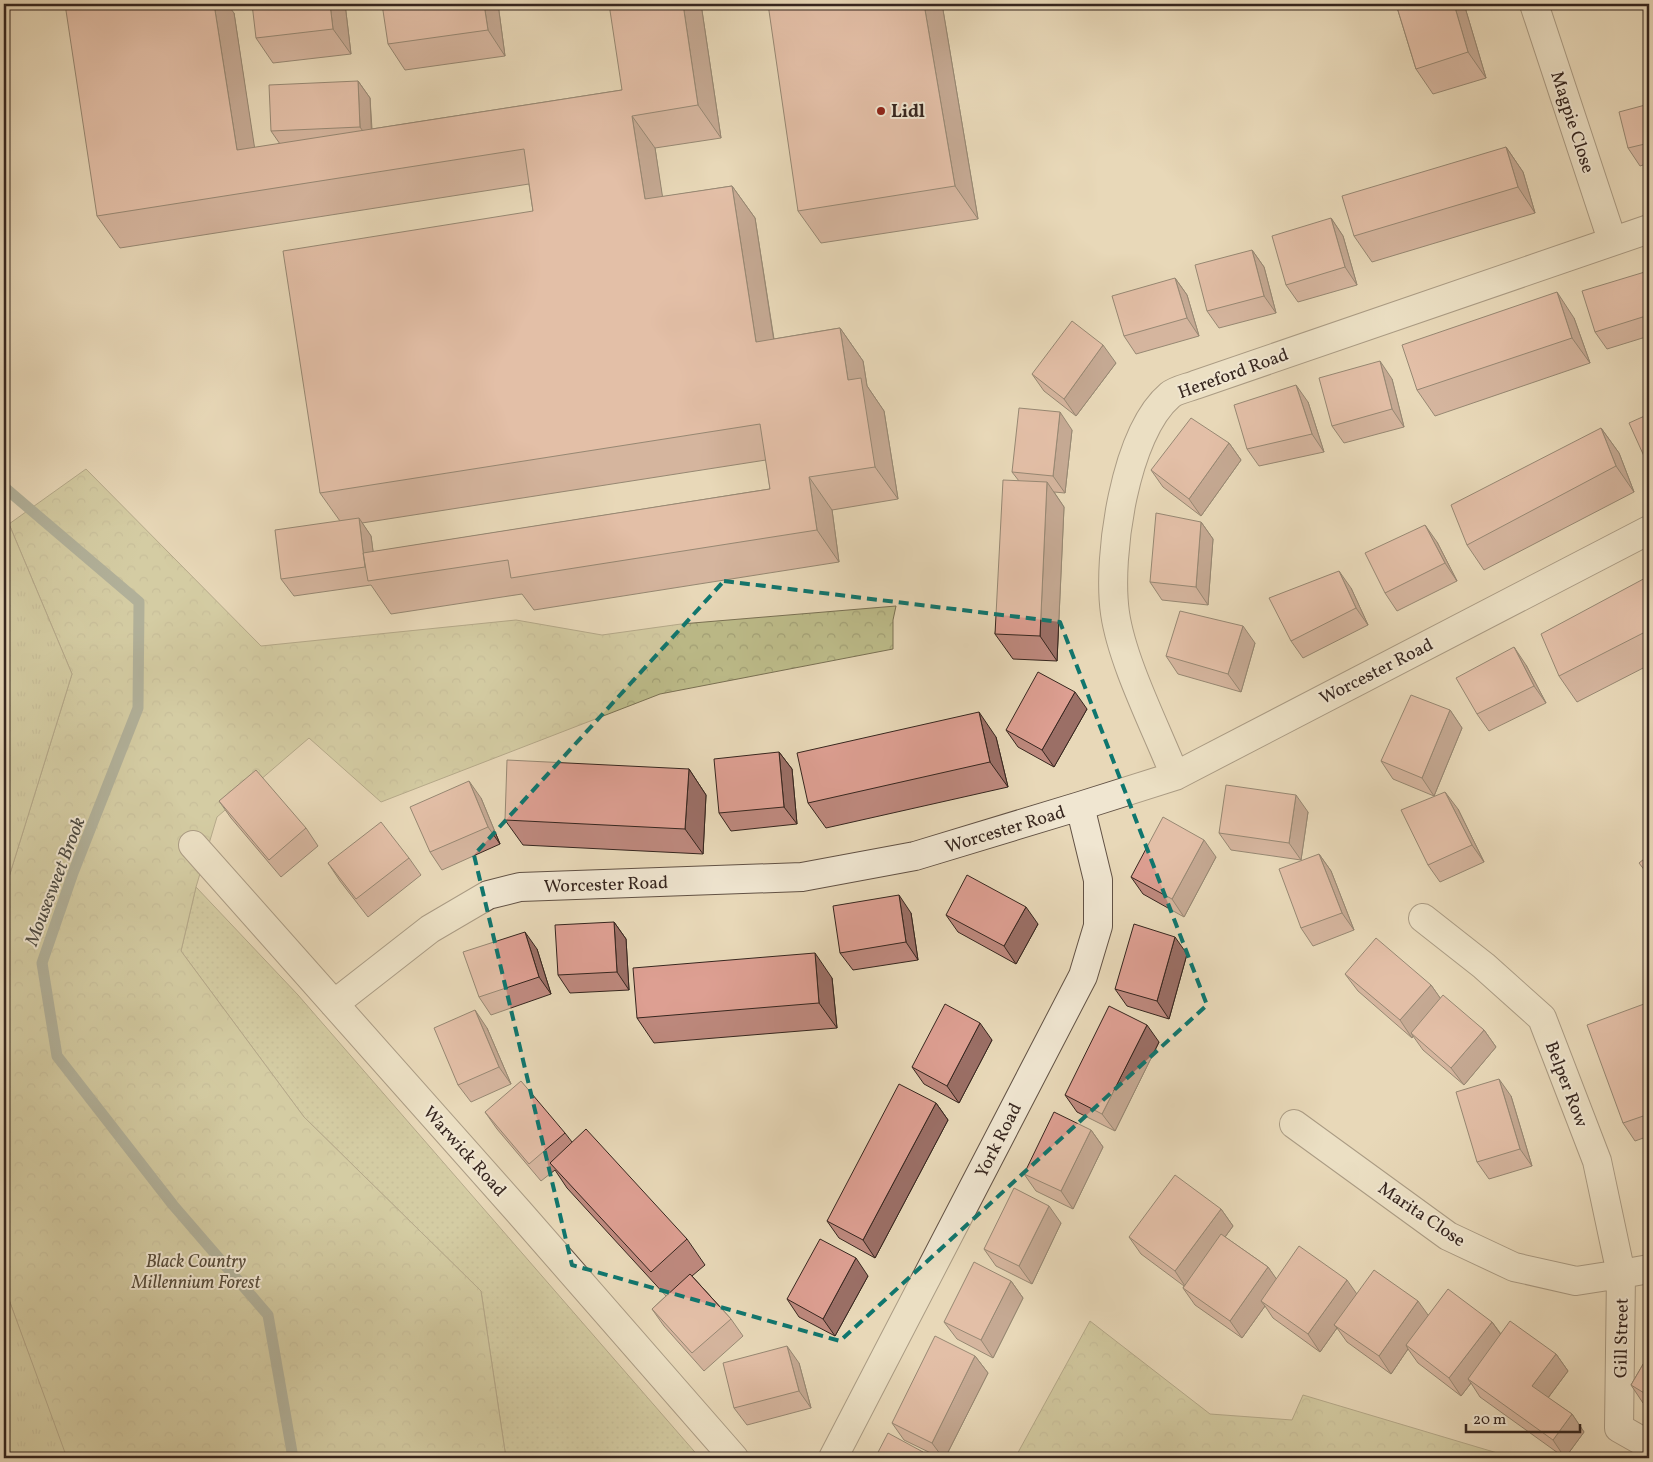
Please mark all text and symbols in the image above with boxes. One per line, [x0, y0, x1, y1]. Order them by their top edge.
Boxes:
street label: Magpie Close [1543, 68, 1600, 177]
place label: Lidl [891, 100, 925, 125]
marker: Lidl [875, 105, 887, 117]
street label: Hereford Road [1175, 343, 1292, 406]
street label: Worcester Road [1316, 633, 1438, 712]
street label: Worcester Road [942, 800, 1069, 861]
water label: Mousesweet Brook [19, 813, 92, 951]
street label: Worcester Road [543, 871, 669, 900]
street label: Belper Row [1538, 1038, 1593, 1131]
street label: York Road [970, 1099, 1029, 1182]
street label: Warwick Road [416, 1101, 511, 1203]
street label: Marita Close [1373, 1177, 1470, 1254]
park label: Black Country Millennium Forest [131, 1250, 261, 1296]
street label: Gill Street [1609, 1298, 1636, 1378]
scale bar [1466, 1402, 1579, 1434]
text: 20 m [1473, 1410, 1506, 1431]

